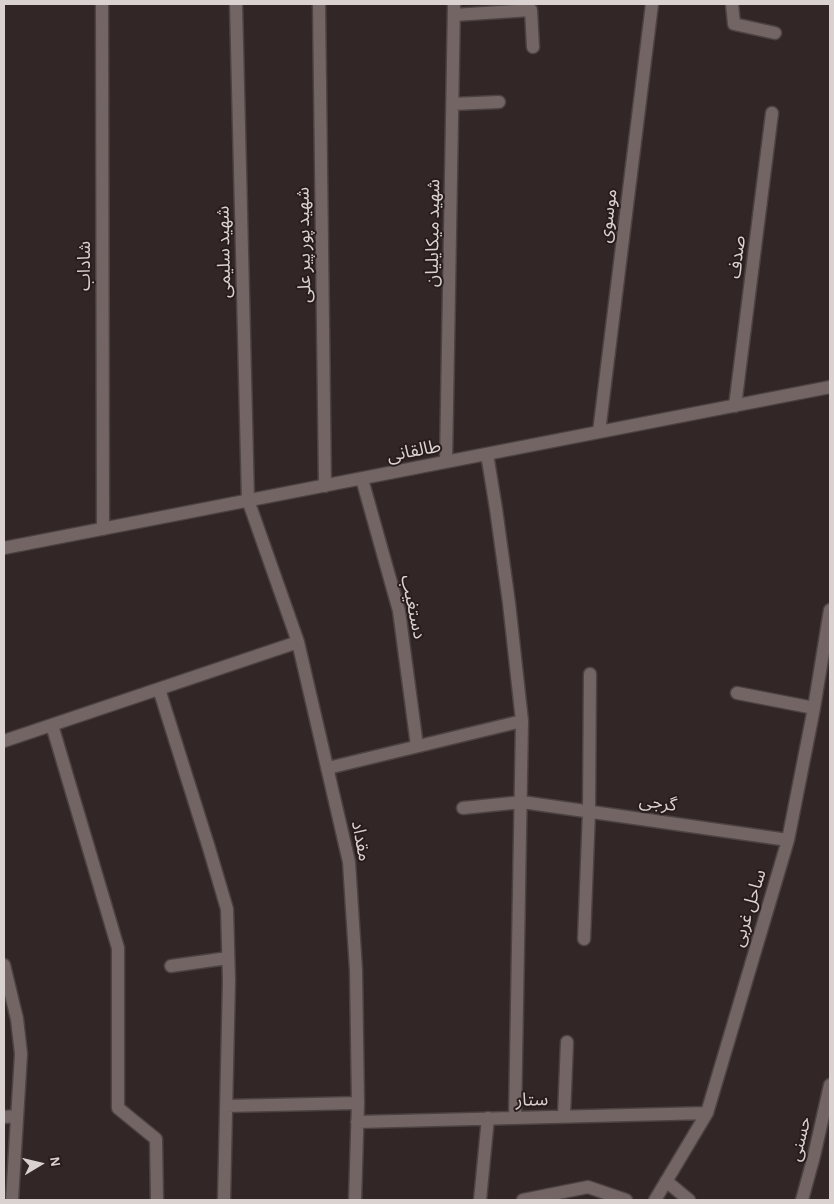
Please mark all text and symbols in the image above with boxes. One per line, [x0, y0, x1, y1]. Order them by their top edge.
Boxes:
street label: شهید میکایلیان [421, 179, 445, 287]
street label: شهید پور پیر علی [292, 187, 316, 303]
street label: موسوی [594, 188, 622, 244]
street label: شهید سلیمی [212, 206, 236, 298]
street label: صدف [724, 234, 750, 280]
street label: شاداب [74, 241, 96, 291]
street label: طالقانی [385, 435, 443, 467]
street label: دستغیب [396, 573, 430, 641]
street label: گرجی [638, 790, 678, 816]
street label: مقداد [347, 819, 375, 863]
street label: ساحل غربی [727, 867, 771, 949]
street label: ستار [515, 1089, 549, 1111]
street label: حسنی [784, 1114, 816, 1164]
north arrow [15, 1139, 65, 1189]
text: N [47, 1156, 62, 1168]

